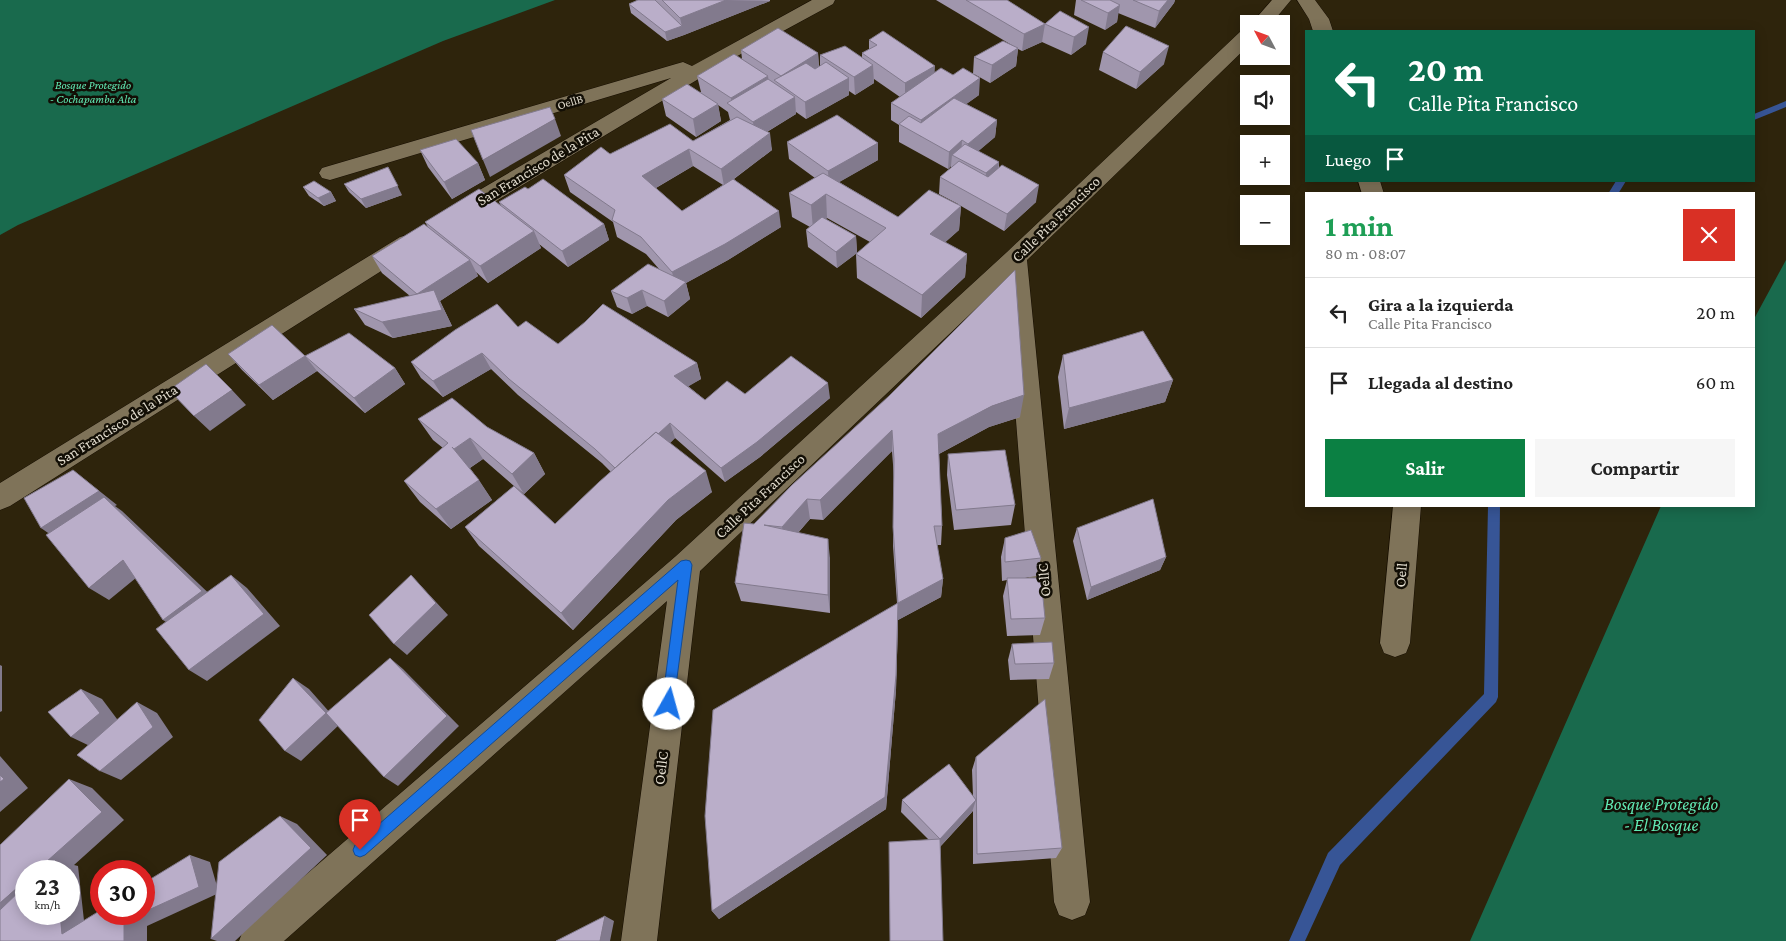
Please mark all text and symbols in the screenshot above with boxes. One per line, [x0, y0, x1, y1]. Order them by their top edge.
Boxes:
north arrow [1240, 15, 1290, 65]
map controls [1240, 15, 1290, 245]
icon: left [1325, 50, 1390, 115]
text: 20 m [1408, 50, 1483, 89]
button: sound [1240, 75, 1290, 125]
park label: Bosque Protegido - Cochapamba Alta [50, 78, 137, 106]
street label: OellB [555, 91, 585, 113]
text: Calle Pita Francisco [1408, 91, 1578, 116]
street label: San Francisco de la Pita [474, 123, 602, 209]
button: + [1240, 135, 1290, 185]
icon: arrive [1381, 145, 1409, 173]
text: Luego [1325, 149, 1371, 170]
street label: Calle Pita Francisco [1009, 173, 1103, 265]
button: − [1240, 195, 1290, 245]
text: 1 min [1325, 209, 1393, 242]
button: close [1683, 209, 1735, 261]
text: 80 m · 08:07 [1325, 245, 1406, 262]
text: Gira a la izquierda [1368, 294, 1514, 315]
icon: left [1325, 299, 1353, 327]
text: 20 m [1696, 302, 1735, 323]
text: Calle Pita Francisco [1368, 315, 1492, 332]
icon: arrive [1325, 369, 1353, 397]
text: Llegada al destino [1368, 372, 1513, 393]
text: 60 m [1696, 372, 1735, 393]
street label: San Francisco de la Pita [54, 381, 180, 469]
button: Salir [1325, 439, 1525, 497]
button: Compartir [1535, 439, 1735, 497]
street label: Calle Pita Francisco [712, 451, 808, 541]
street label: Oell [1392, 562, 1410, 588]
street label: OellC [1035, 563, 1053, 597]
position arrow [642, 677, 694, 729]
street label: OellC [651, 750, 671, 786]
park label: Bosque Protegido - El Bosque [1604, 794, 1718, 835]
pin [339, 799, 381, 850]
icon: arrive [346, 806, 374, 834]
speed limit sign: 30 [90, 860, 155, 925]
text: 23 [35, 873, 60, 900]
text: km/h [35, 898, 60, 912]

